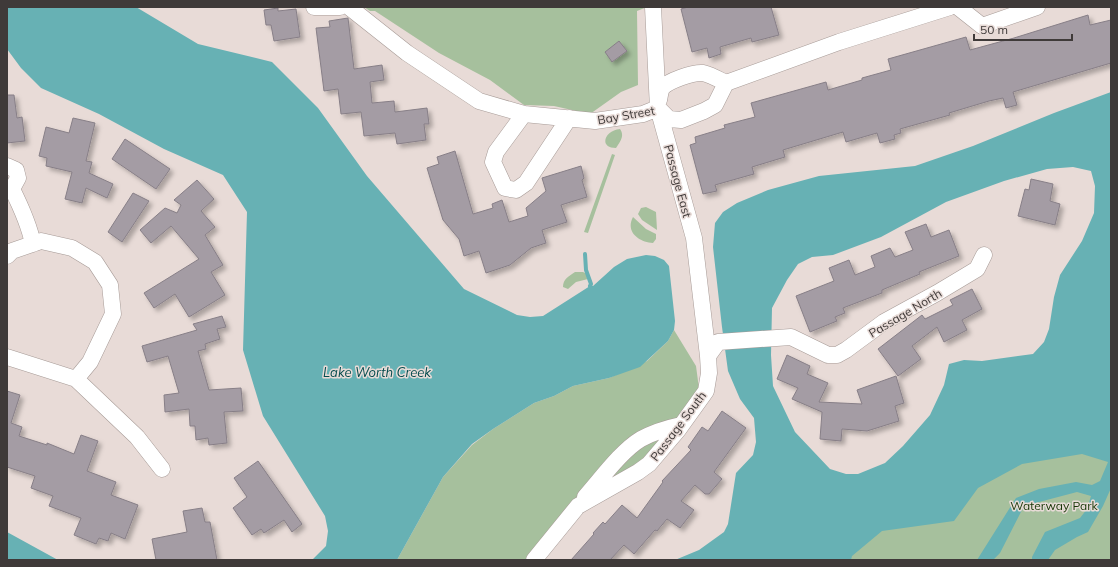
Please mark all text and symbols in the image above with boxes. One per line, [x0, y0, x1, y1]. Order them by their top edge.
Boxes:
scale bar [974, 16, 1072, 42]
text: 50 m [980, 22, 1008, 37]
street label: Bay Street [596, 103, 656, 127]
street label: Passage East [661, 143, 695, 219]
street label: Passage North [866, 285, 944, 341]
water label: Lake Worth Creek [323, 364, 431, 380]
street label: Passage South [647, 388, 709, 464]
park label: Waterway Park [1010, 498, 1099, 513]

